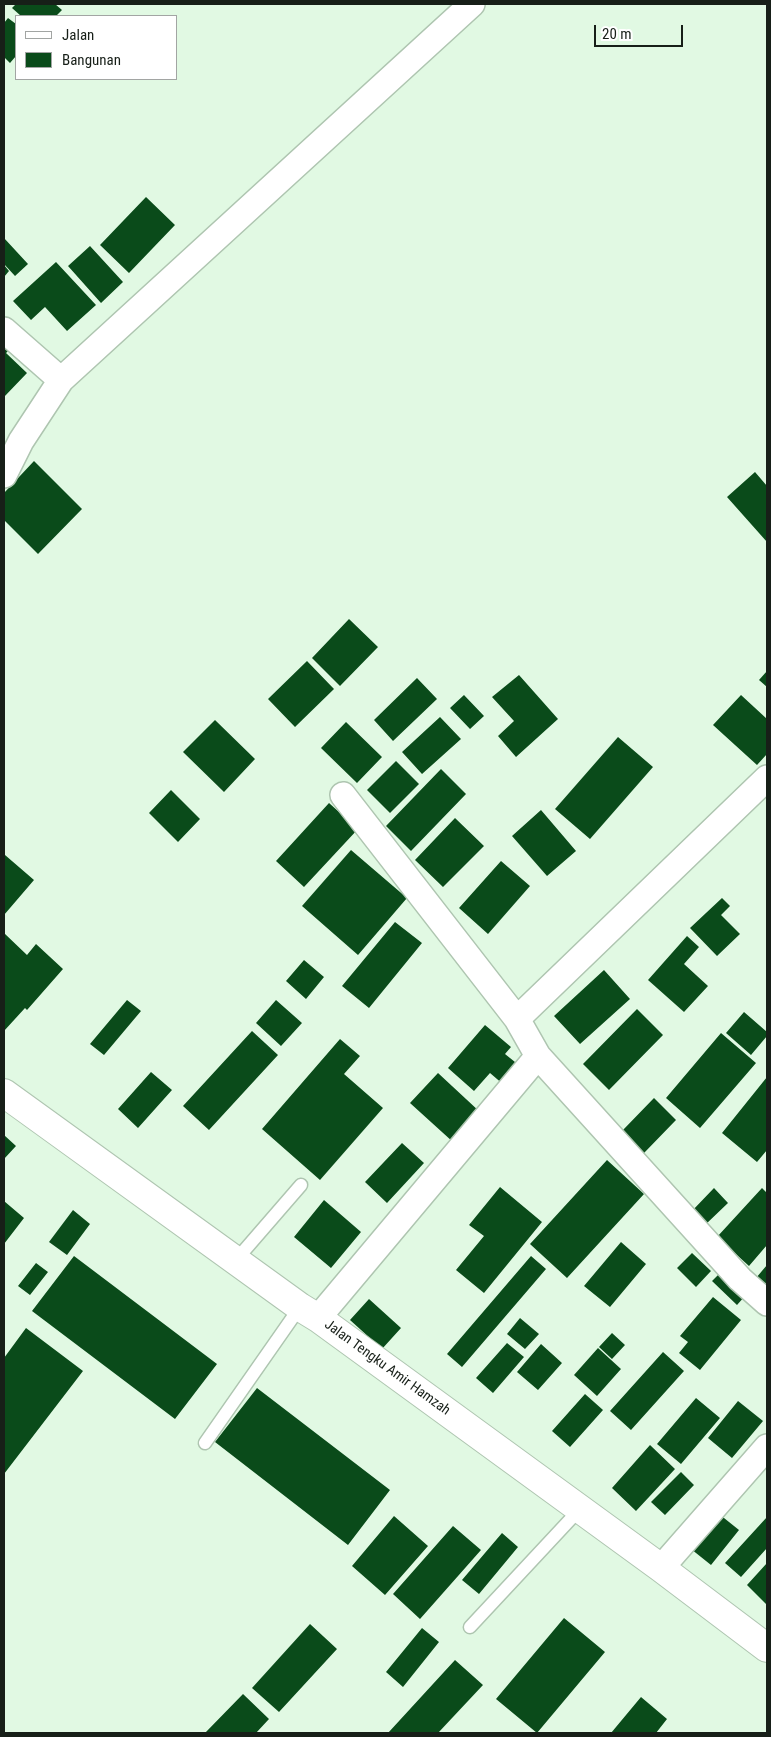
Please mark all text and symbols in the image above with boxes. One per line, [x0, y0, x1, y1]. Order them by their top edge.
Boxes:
legend [15, 15, 178, 80]
scale bar [596, 15, 685, 47]
text: 20 m [602, 25, 632, 43]
text: Jalan [62, 26, 94, 44]
text: Bangunan [62, 51, 121, 69]
street label: Jalan Tengku Amir Hamzah [321, 1317, 453, 1419]

